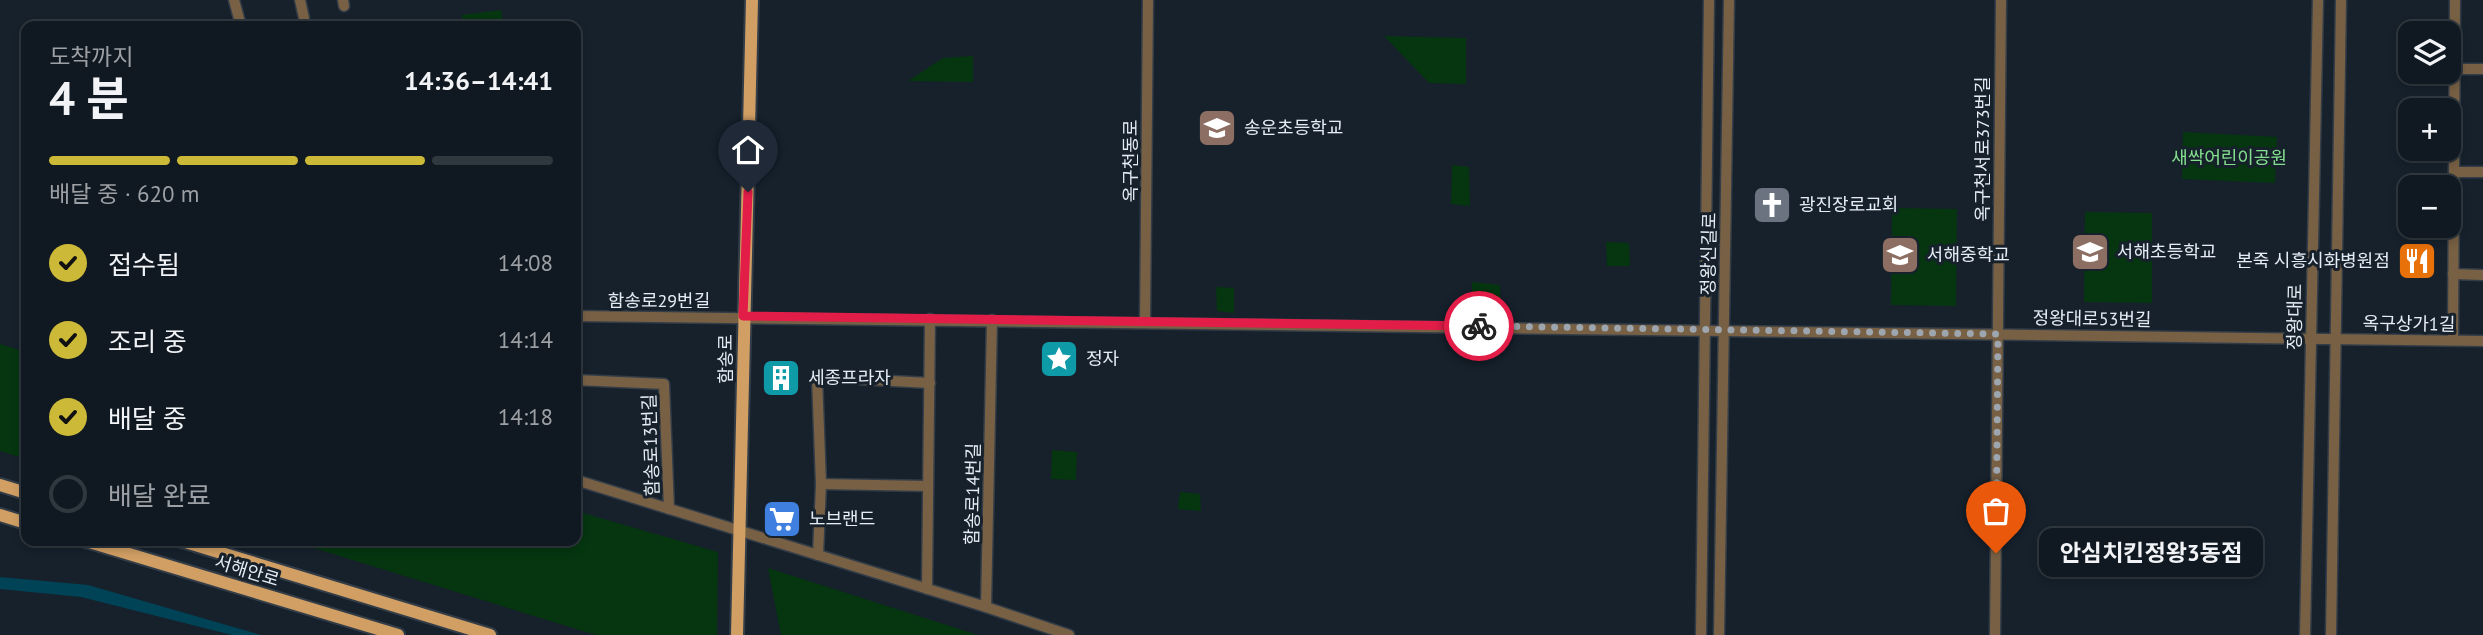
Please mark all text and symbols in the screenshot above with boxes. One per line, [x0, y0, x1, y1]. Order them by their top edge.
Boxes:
map controls [2398, 21, 2461, 238]
button: layers [2398, 21, 2461, 84]
text: 도착까지 [49, 42, 134, 71]
text: 14:36–14:41 [404, 64, 553, 97]
text: 4 분 [49, 68, 129, 128]
street label: 옥구천서로373번길 [1971, 76, 1994, 222]
button: + [2398, 98, 2461, 161]
school or university icon: 송운초등학교 [1196, 107, 1238, 149]
place label: 송운초등학교 [1244, 116, 1343, 139]
pin [718, 120, 778, 192]
street label: 옥구천동로 [1119, 120, 1142, 202]
icon: home [729, 131, 767, 169]
park label: 새싹어린이공원 [2171, 146, 2287, 169]
button: − [2398, 175, 2461, 238]
text: 배달 중 · 620 m [49, 179, 199, 208]
church icon: 광진장로교회 [1751, 184, 1793, 226]
place label: 광진장로교회 [1799, 193, 1898, 216]
street label: 정왕신길로 [1696, 212, 1721, 296]
school or university icon: 서해초등학교 [2069, 231, 2111, 273]
school or university icon: 서해중학교 [1879, 234, 1921, 276]
place label: 서해초등학교 [2117, 240, 2216, 263]
restaurant icon: 본죽 시흥시화병원점 [2396, 240, 2438, 282]
place label: 서해중학교 [1927, 243, 2010, 266]
icon: check [49, 244, 87, 282]
text: 접수됨 [108, 248, 180, 281]
text: 14:08 [498, 248, 553, 277]
place label: 본죽 시흥시화병원점 [2236, 249, 2390, 272]
street label: 정왕대로 [2282, 284, 2307, 350]
street label: 함송로29번길 [608, 289, 710, 312]
courier [1444, 291, 1514, 361]
street label: 정왕대로53번길 [2032, 306, 2152, 331]
icon: bike [1460, 307, 1498, 345]
street label: 옥구상가1길 [2363, 311, 2456, 336]
icon: check [49, 321, 87, 359]
text: 조리 중 [108, 325, 187, 358]
text: 14:14 [498, 325, 553, 354]
street label: 함송로 [714, 334, 737, 384]
place icon: 정자 [1038, 338, 1080, 380]
place label: 정자 [1086, 347, 1120, 370]
building icon: 세종프라자 [760, 357, 802, 399]
place label: 세종프라자 [808, 366, 891, 389]
street label: 함송로13번길 [637, 393, 664, 497]
icon: check [49, 398, 87, 436]
text: 배달 중 [108, 402, 187, 435]
text: 14:18 [498, 402, 553, 431]
street label: 함송로14번길 [960, 443, 985, 545]
text: 배달 완료 [108, 479, 211, 512]
pin [1966, 481, 2026, 553]
icon: bag [1977, 492, 2015, 530]
supermarket icon: 노브랜드 [761, 498, 803, 540]
place label: 노브랜드 [809, 507, 875, 530]
callout: 안심치킨정왕3동점 [2038, 528, 2262, 578]
text: 안심치킨정왕3동점 [2060, 538, 2242, 567]
street label: 서해안로 [212, 550, 282, 591]

